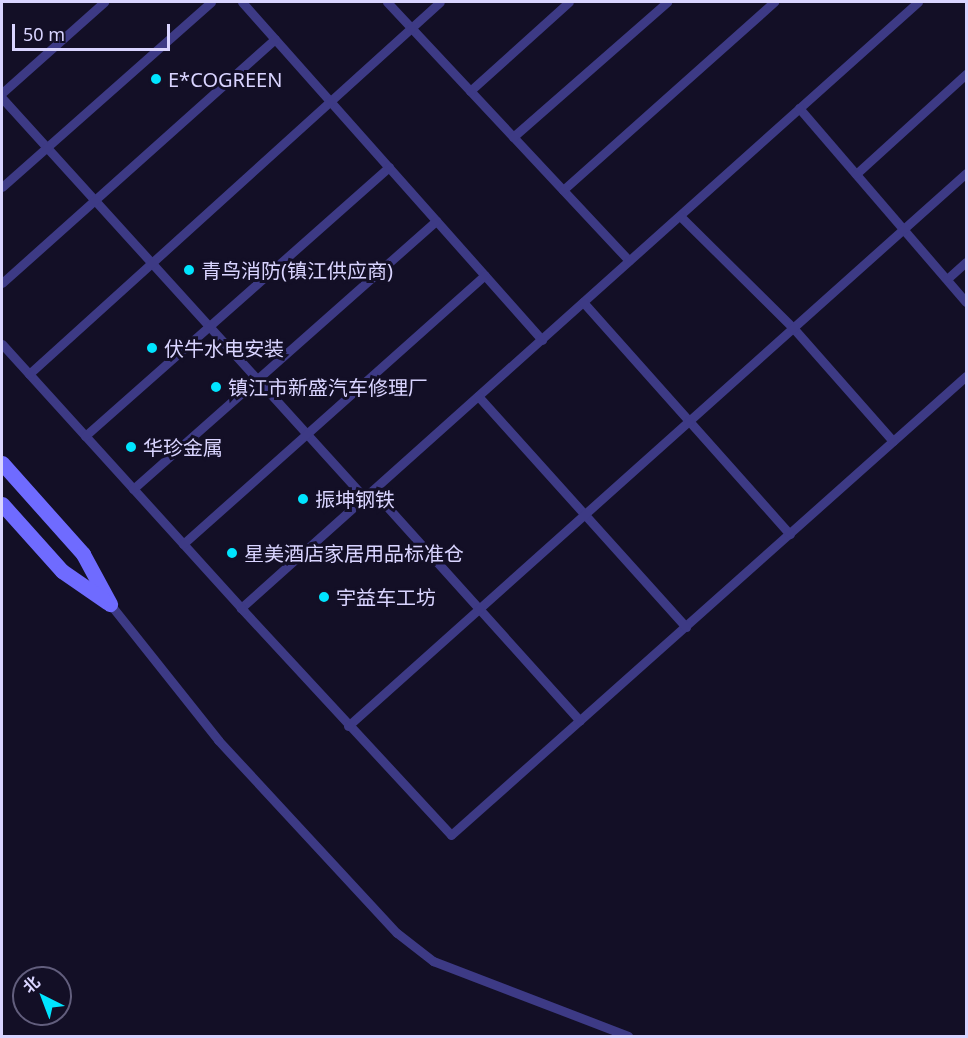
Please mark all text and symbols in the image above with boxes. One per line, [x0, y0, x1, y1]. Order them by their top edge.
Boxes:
scale bar [15, 12, 172, 50]
text: 50 m [23, 22, 65, 46]
place label: E*COGREEN [168, 67, 282, 91]
marker: E*COGREEN [149, 72, 163, 86]
place label: 青鸟消防(镇江供应商) [201, 258, 393, 282]
marker: 青鸟消防(镇江供应商) [182, 263, 196, 277]
place label: 伏牛水电安装 [164, 336, 284, 360]
marker: 伏牛水电安装 [145, 341, 159, 355]
place label: 镇江市新盛汽车修理厂 [228, 375, 428, 399]
marker: 镇江市新盛汽车修理厂 [209, 380, 223, 394]
place label: 华珍金属 [143, 435, 223, 459]
marker: 华珍金属 [124, 440, 138, 454]
place label: 振坤钢铁 [315, 487, 395, 511]
marker: 振坤钢铁 [296, 492, 310, 506]
place label: 星美酒店家居用品标准仓 [244, 541, 464, 565]
marker: 星美酒店家居用品标准仓 [225, 546, 239, 560]
place label: 宇益车工坊 [336, 585, 436, 609]
marker: 宇益车工坊 [317, 590, 331, 604]
north arrow [12, 966, 72, 1026]
text: 北 [18, 971, 45, 998]

